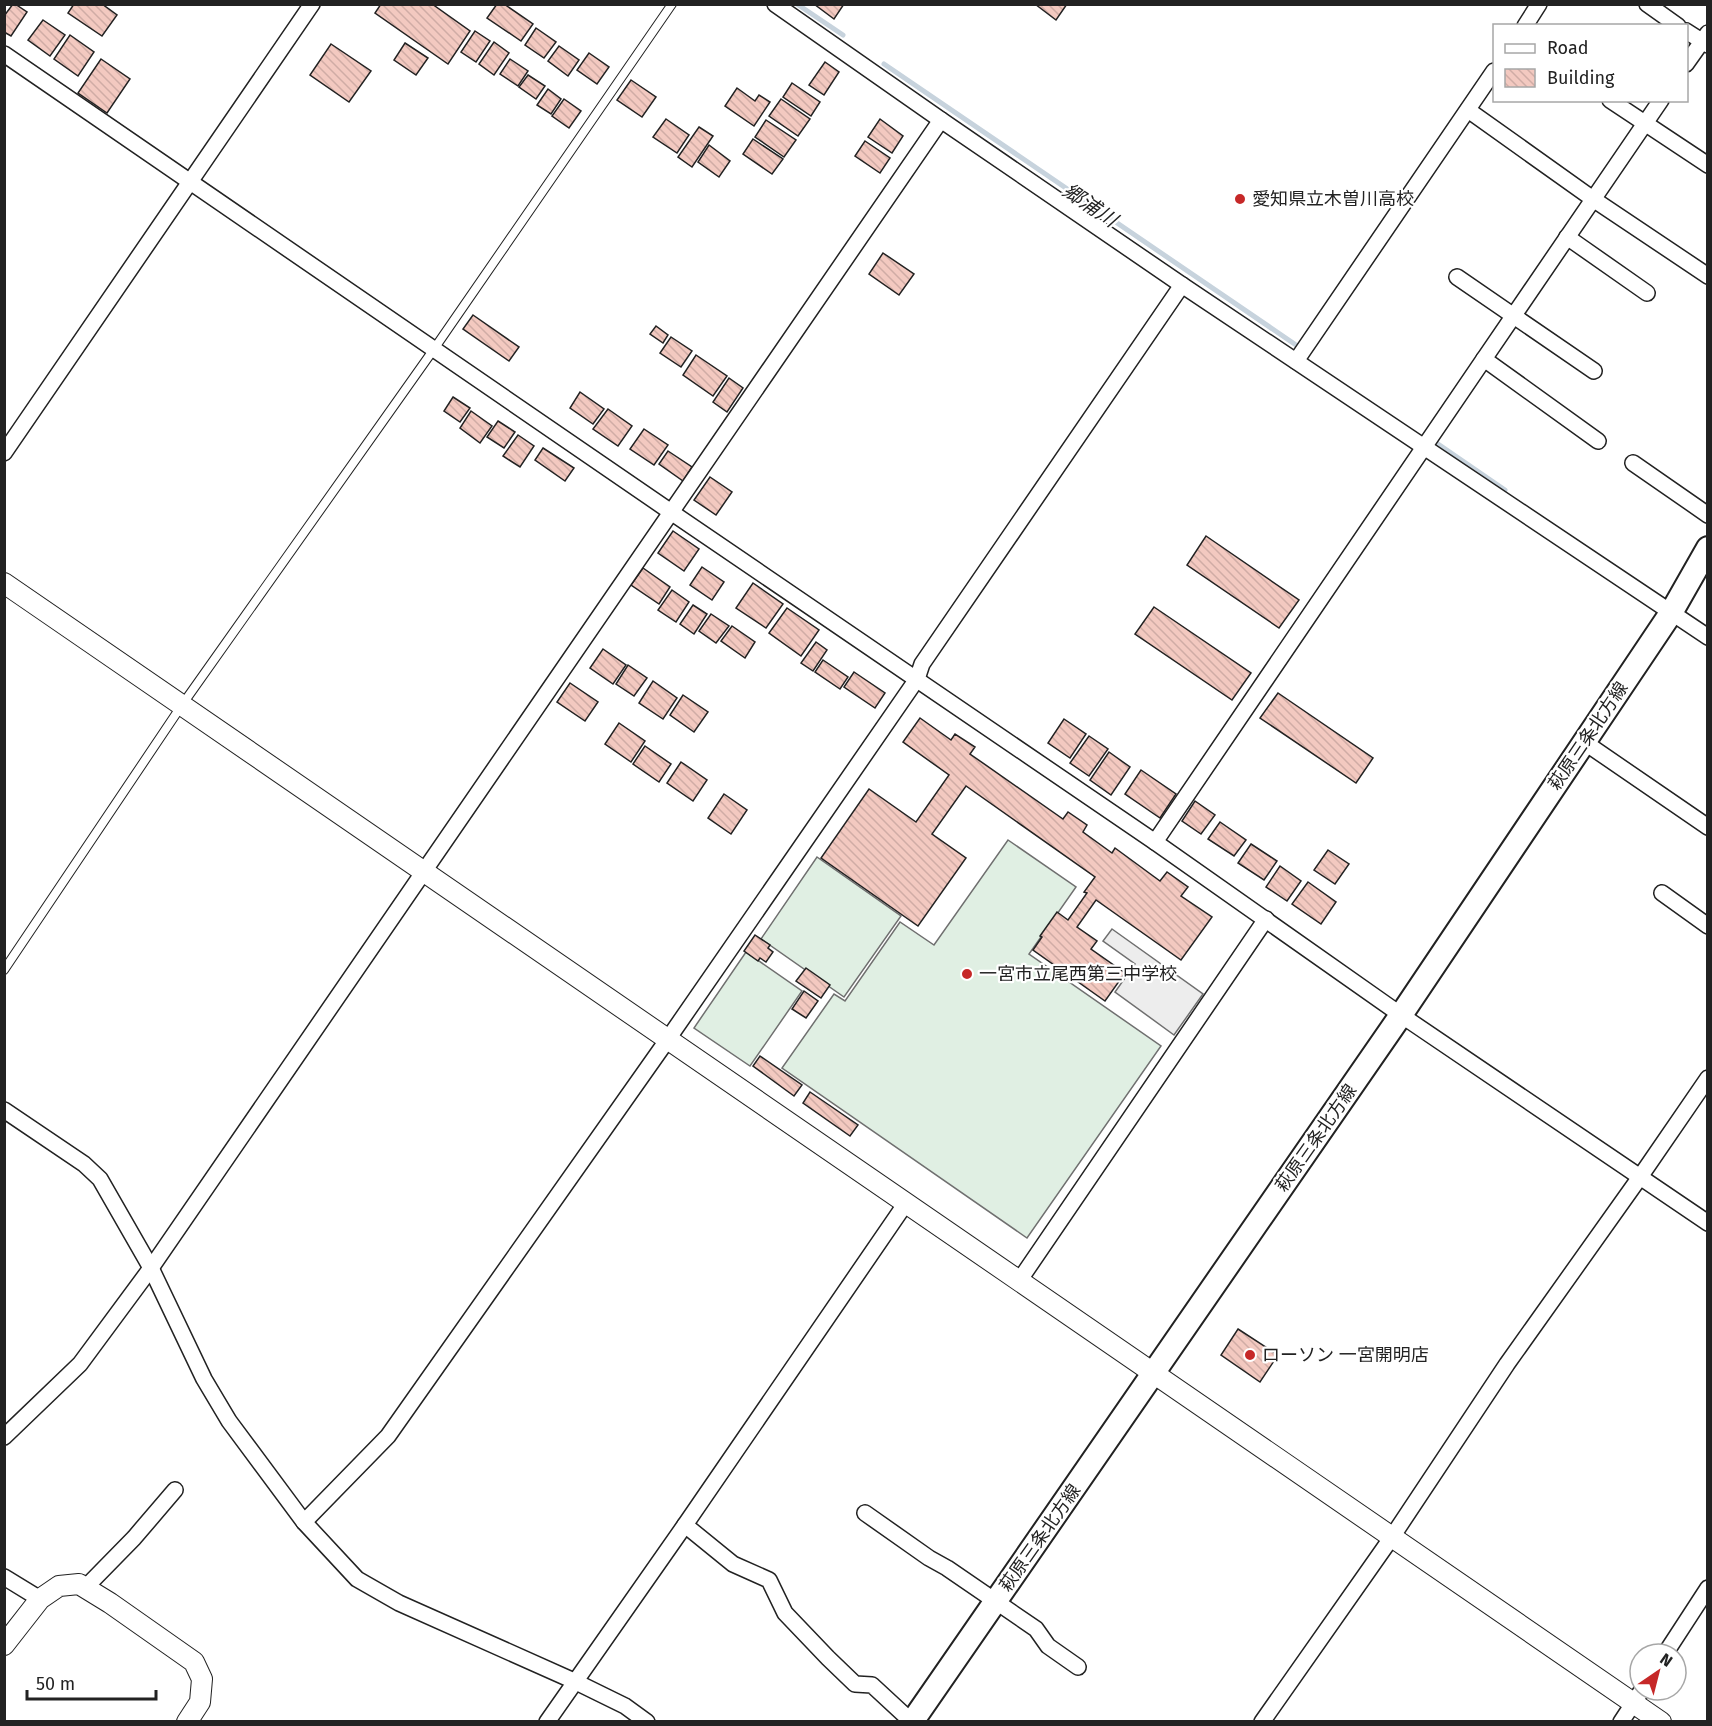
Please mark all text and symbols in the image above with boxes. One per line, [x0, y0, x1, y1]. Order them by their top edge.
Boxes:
legend [1493, 24, 1688, 102]
text: Road [1547, 37, 1589, 59]
text: Building [1547, 67, 1615, 89]
water label: 郷浦川 [1058, 178, 1123, 233]
place label: 愛知県立木曽川高校 [1252, 188, 1414, 210]
marker: 愛知県立木曽川高校 [1233, 192, 1247, 206]
street label: 萩原三条北方線 [1544, 678, 1632, 794]
place label: 一宮市立尾西第三中学校 [979, 963, 1177, 985]
marker: 一宮市立尾西第三中学校 [960, 967, 974, 981]
street label: 萩原三条北方線 [1271, 1080, 1361, 1196]
place label: ローソン 一宮開明店 [1262, 1344, 1429, 1366]
marker: ローソン 一宮開明店 [1243, 1348, 1257, 1362]
street label: 萩原三条北方線 [995, 1480, 1085, 1596]
north arrow [1628, 1642, 1688, 1702]
text: N [1657, 1649, 1676, 1671]
scale bar [27, 1663, 156, 1701]
text: 50 m [36, 1673, 75, 1695]

